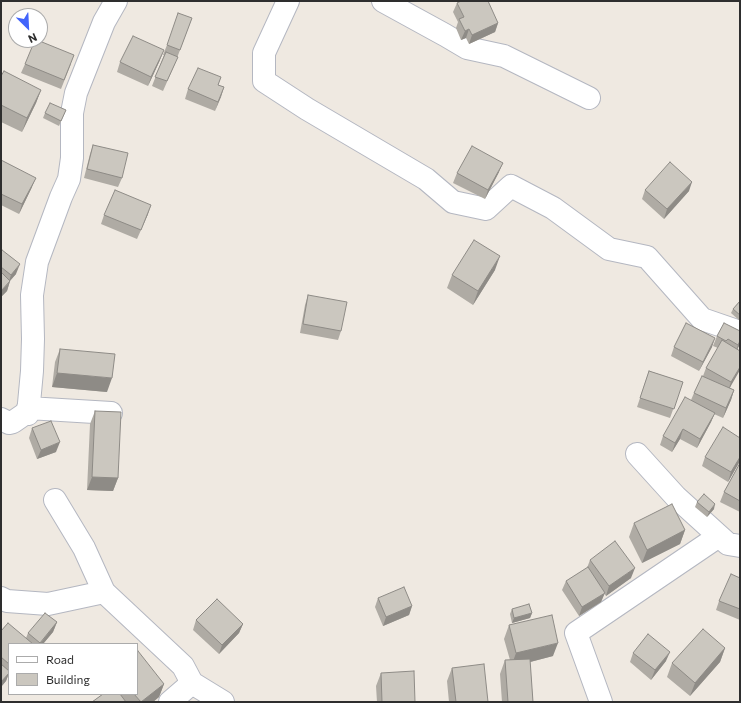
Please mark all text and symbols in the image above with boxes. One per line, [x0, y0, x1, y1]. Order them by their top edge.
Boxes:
north arrow [8, 8, 48, 48]
text: N [26, 31, 39, 46]
legend [8, 643, 138, 695]
text: Road [46, 652, 74, 666]
text: Building [46, 672, 90, 686]

